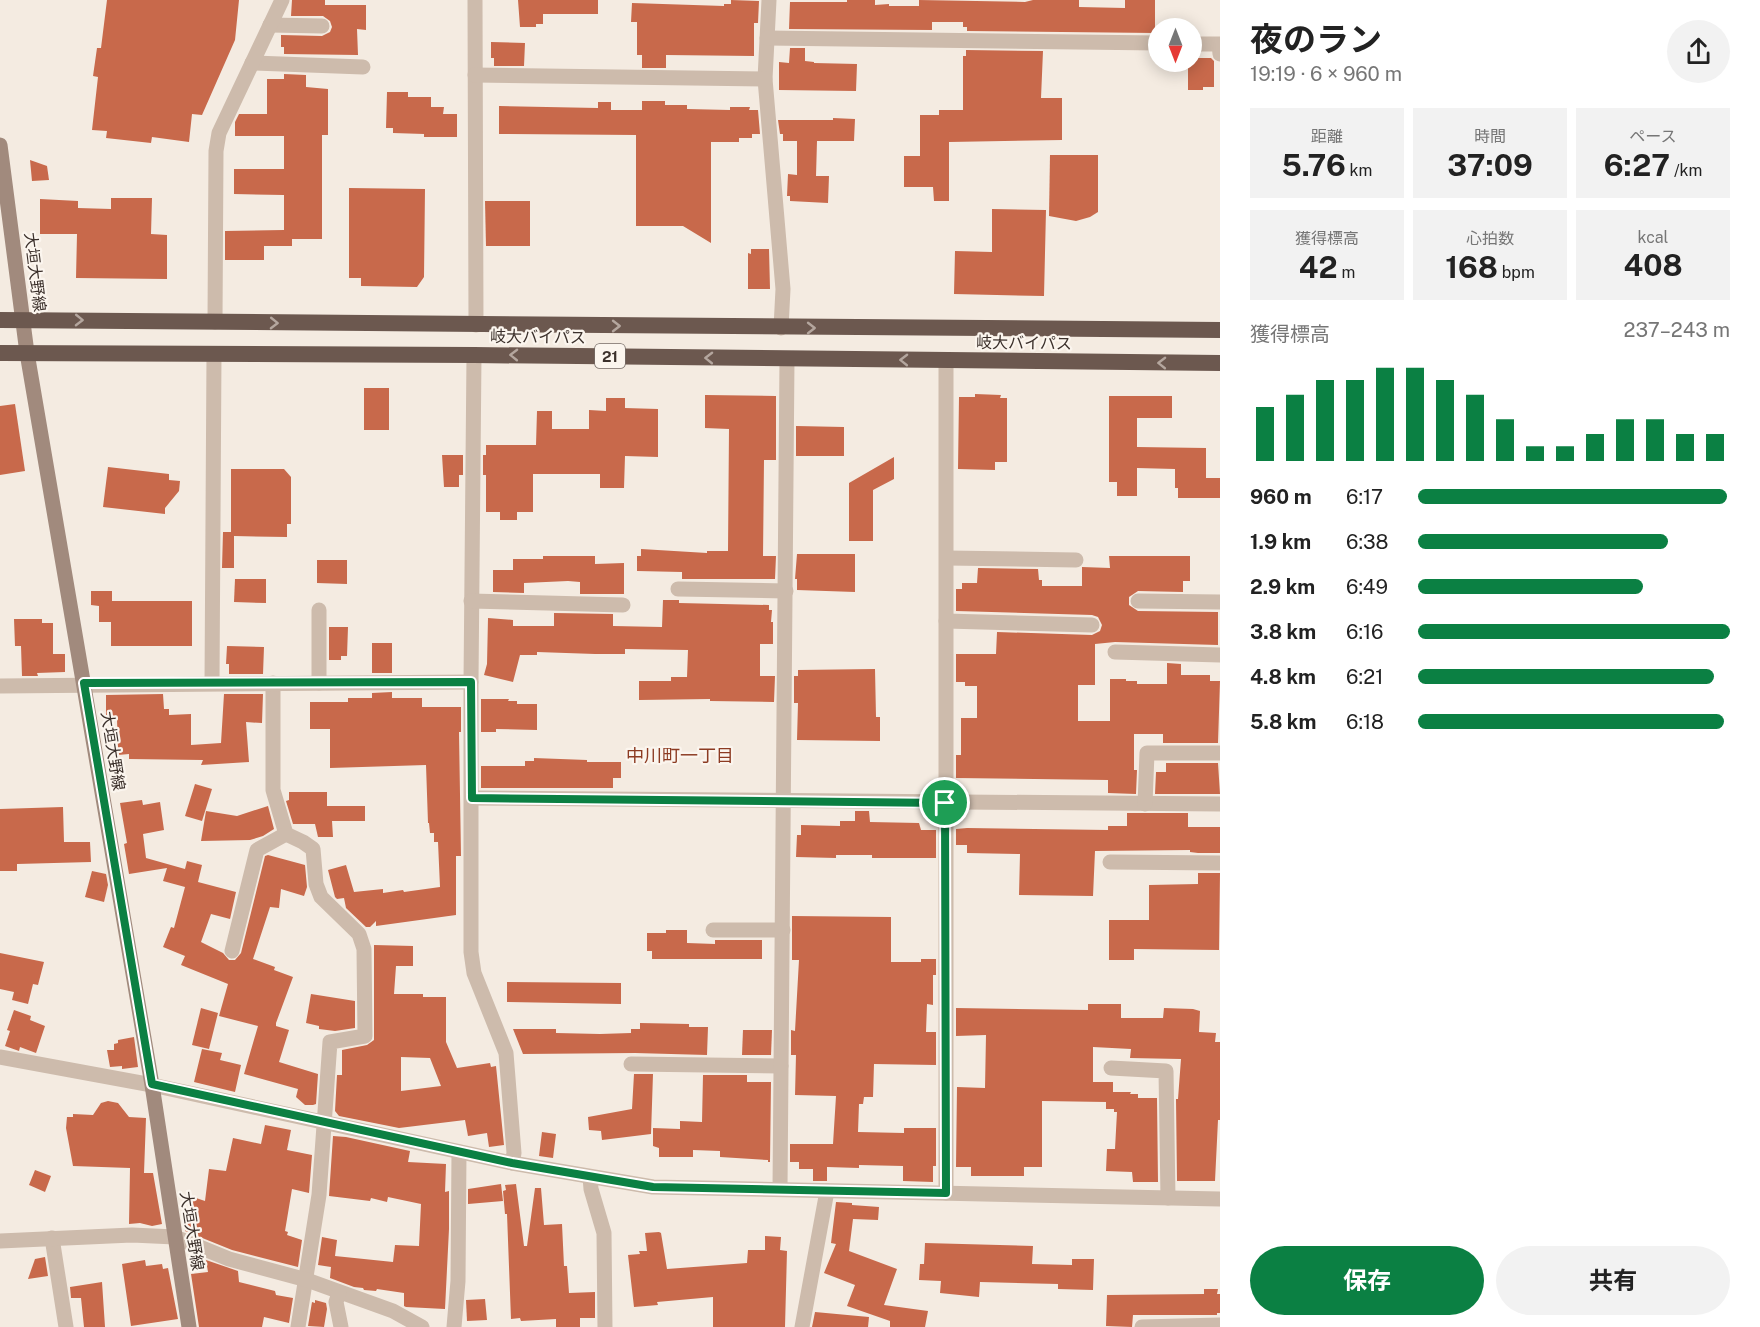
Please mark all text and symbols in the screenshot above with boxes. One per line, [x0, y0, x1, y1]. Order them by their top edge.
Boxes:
north arrow [1148, 18, 1202, 72]
map controls [1148, 18, 1202, 72]
text: 夜のラン [1250, 20, 1382, 58]
button: share [1667, 20, 1730, 83]
text: 19:19 · 6 × 960 m [1250, 62, 1402, 86]
text: 距離 [1311, 127, 1343, 146]
text: 時間 [1474, 127, 1506, 146]
text: ペース [1629, 127, 1677, 146]
text: 5.76 [1282, 147, 1346, 183]
text: 37:09 [1447, 147, 1533, 183]
text: 6:27 [1604, 147, 1670, 183]
text: km [1346, 161, 1372, 180]
text: /km [1670, 161, 1702, 180]
text: kcal [1638, 228, 1668, 247]
text: 獲得標高 [1295, 229, 1359, 248]
text: 心拍数 [1466, 229, 1514, 248]
street label: 大垣大野線 [21, 231, 49, 313]
text: 408 [1623, 247, 1683, 283]
text: 42 [1299, 249, 1338, 285]
text: 168 [1445, 249, 1498, 285]
text: m [1338, 263, 1355, 282]
text: bpm [1498, 263, 1535, 282]
one-way arrow [75, 314, 84, 327]
one-way arrow [270, 317, 279, 329]
text: 237–243 m [1623, 318, 1730, 342]
one-way arrow [612, 320, 621, 333]
one-way arrow [807, 322, 816, 334]
text: 獲得標高 [1250, 322, 1330, 346]
street label: 岐大バイパス [490, 327, 586, 347]
street label: 岐大バイパス [976, 333, 1072, 353]
road number: 21 [595, 344, 625, 368]
one-way arrow [509, 349, 518, 361]
one-way arrow [704, 351, 713, 364]
one-way arrow [899, 354, 908, 366]
one-way arrow [1157, 357, 1166, 369]
text: 960 m [1250, 485, 1312, 509]
text: 6:17 [1346, 485, 1383, 509]
text: 1.9 km [1250, 530, 1311, 554]
text: 6:38 [1346, 530, 1388, 554]
text: 2.9 km [1250, 575, 1315, 599]
text: 6:49 [1346, 575, 1388, 599]
text: 3.8 km [1250, 620, 1316, 644]
text: 6:16 [1346, 620, 1384, 644]
text: 4.8 km [1250, 665, 1316, 689]
text: 6:21 [1346, 665, 1383, 689]
street label: 大垣大野線 [97, 710, 129, 792]
text: 5.8 km [1250, 710, 1316, 734]
text: 6:18 [1346, 710, 1384, 734]
district label: 中川町一丁目 [626, 745, 734, 766]
pin [919, 777, 970, 828]
icon: arrive [928, 786, 961, 819]
street label: 大垣大野線 [176, 1190, 208, 1272]
button: 保存 [1250, 1246, 1484, 1315]
button: 共有 [1496, 1246, 1730, 1315]

